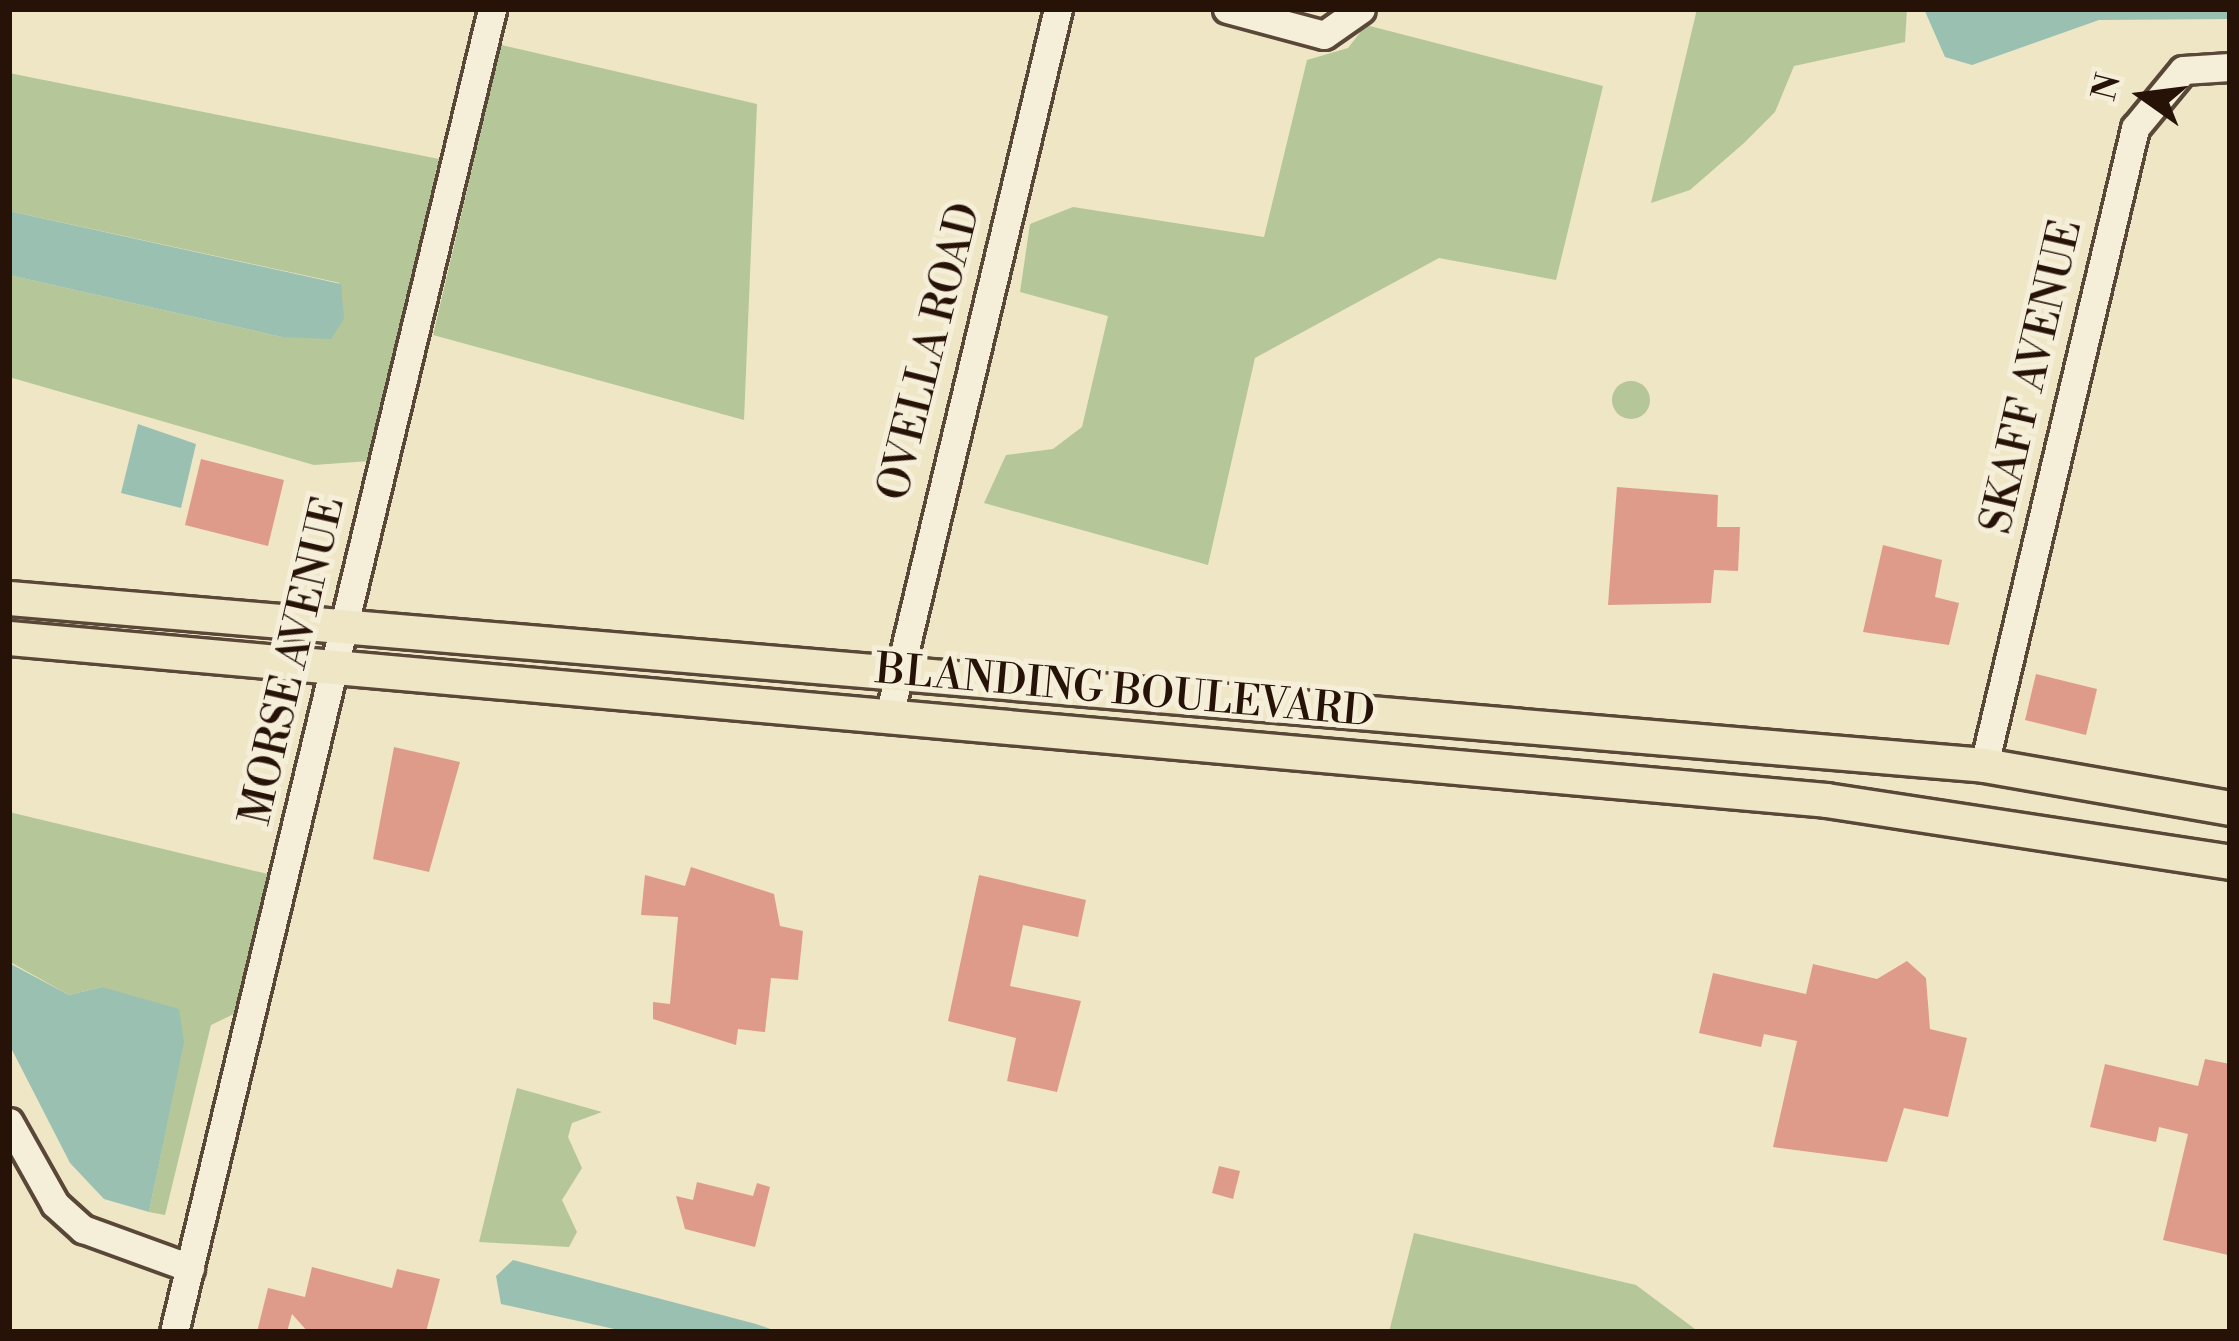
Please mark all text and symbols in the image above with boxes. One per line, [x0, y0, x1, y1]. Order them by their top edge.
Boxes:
north arrow [2083, 36, 2203, 156]
text: N [2085, 70, 2131, 105]
street label: OVELLA ROAD [870, 198, 992, 506]
street label: SKAFF AVENUE [1972, 215, 2094, 539]
street label: MORSE AVENUE [232, 492, 356, 830]
street label: BLANDING BOULEVARD [873, 645, 1377, 739]

